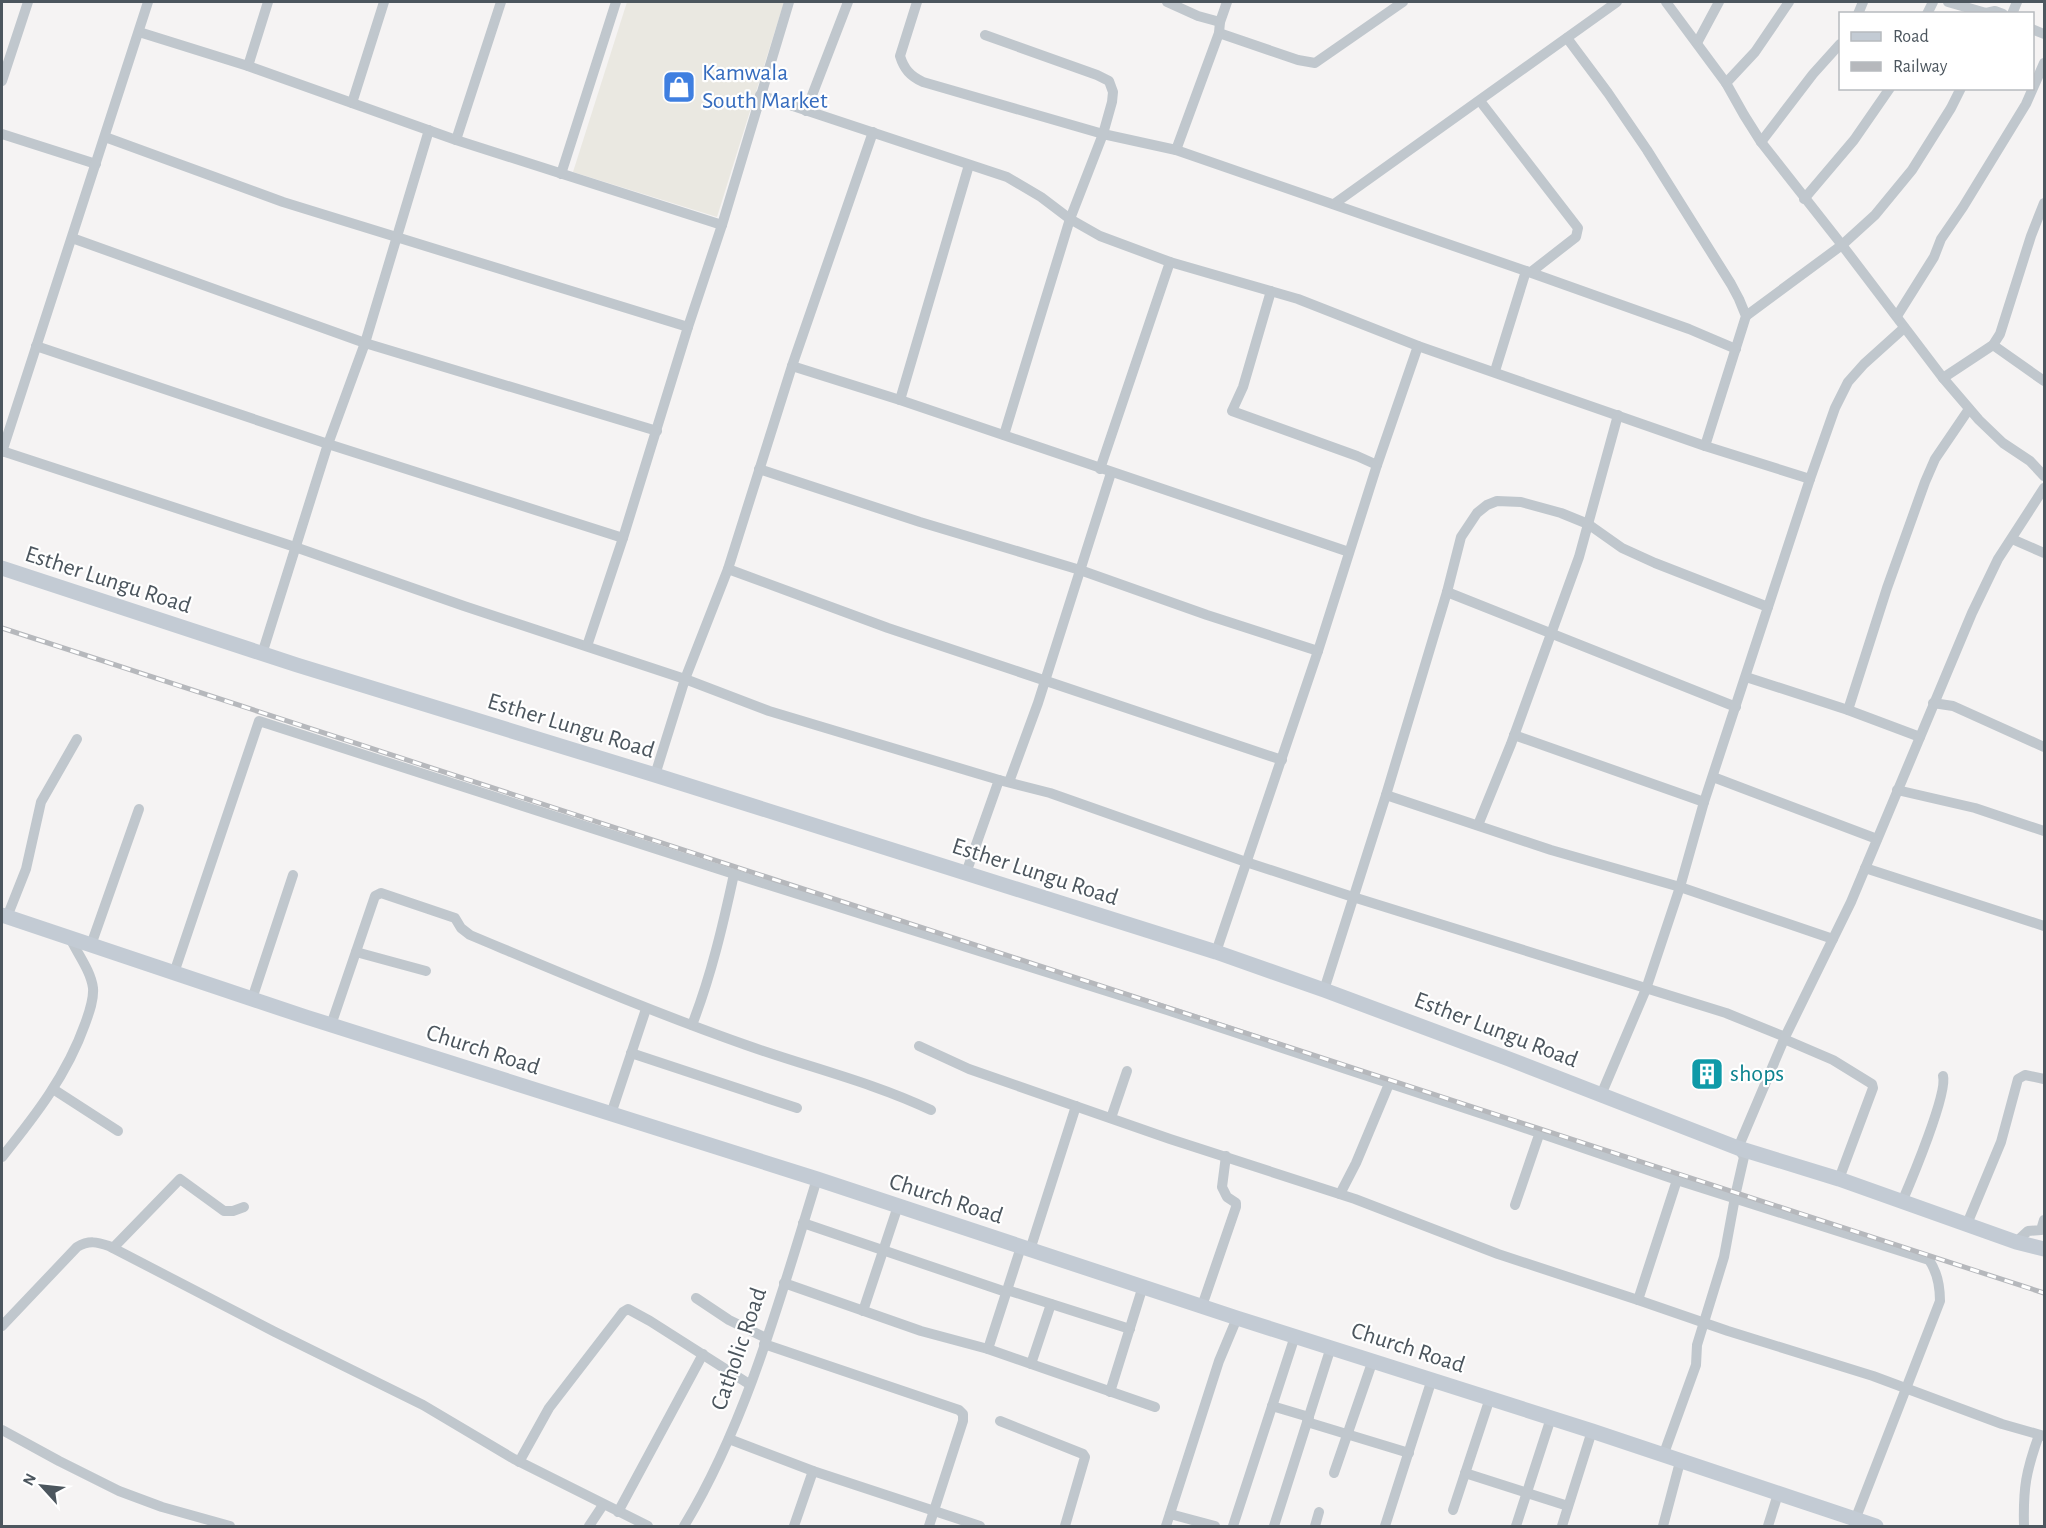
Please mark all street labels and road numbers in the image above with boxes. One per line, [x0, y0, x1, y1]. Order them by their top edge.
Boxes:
street label: Esther Lungu Road [22, 542, 194, 618]
street label: Esther Lungu Road [485, 689, 657, 763]
street label: Esther Lungu Road [949, 834, 1121, 910]
street label: Esther Lungu Road [1411, 988, 1581, 1072]
street label: Church Road [423, 1020, 543, 1080]
street label: Church Road [886, 1169, 1006, 1229]
street label: Catholic Road [707, 1284, 771, 1414]
street label: Church Road [1348, 1318, 1468, 1378]

